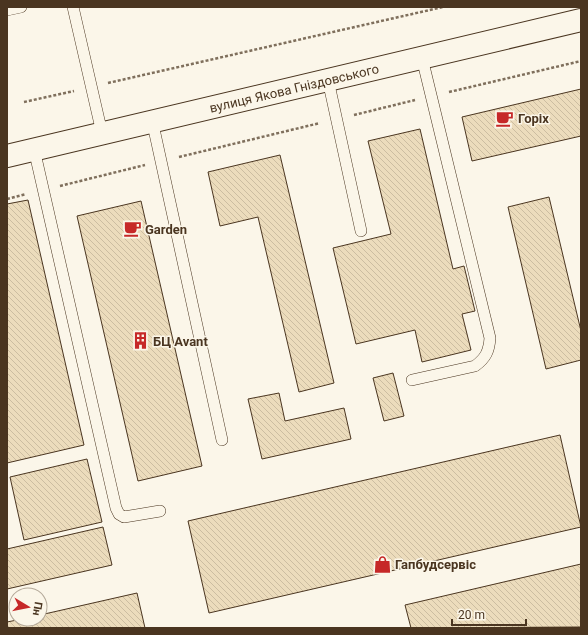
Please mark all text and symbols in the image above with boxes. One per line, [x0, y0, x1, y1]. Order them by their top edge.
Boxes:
street label: вулиця Якова Гніздовського [208, 61, 380, 116]
cafe icon: Горіх [495, 108, 515, 128]
place label: Горіх [518, 111, 549, 126]
cafe icon: Garden [122, 219, 142, 239]
place label: Garden [145, 222, 187, 237]
building icon: БЦ Avant [130, 331, 150, 351]
place label: БЦ Avant [153, 334, 208, 349]
shop icon: Гапбудсервіс [372, 554, 392, 574]
place label: Гапбудсервіс [395, 557, 476, 572]
north arrow [8, 587, 48, 627]
text: Пн [30, 601, 45, 617]
scale bar [452, 601, 526, 627]
text: 20 m [458, 608, 485, 622]

